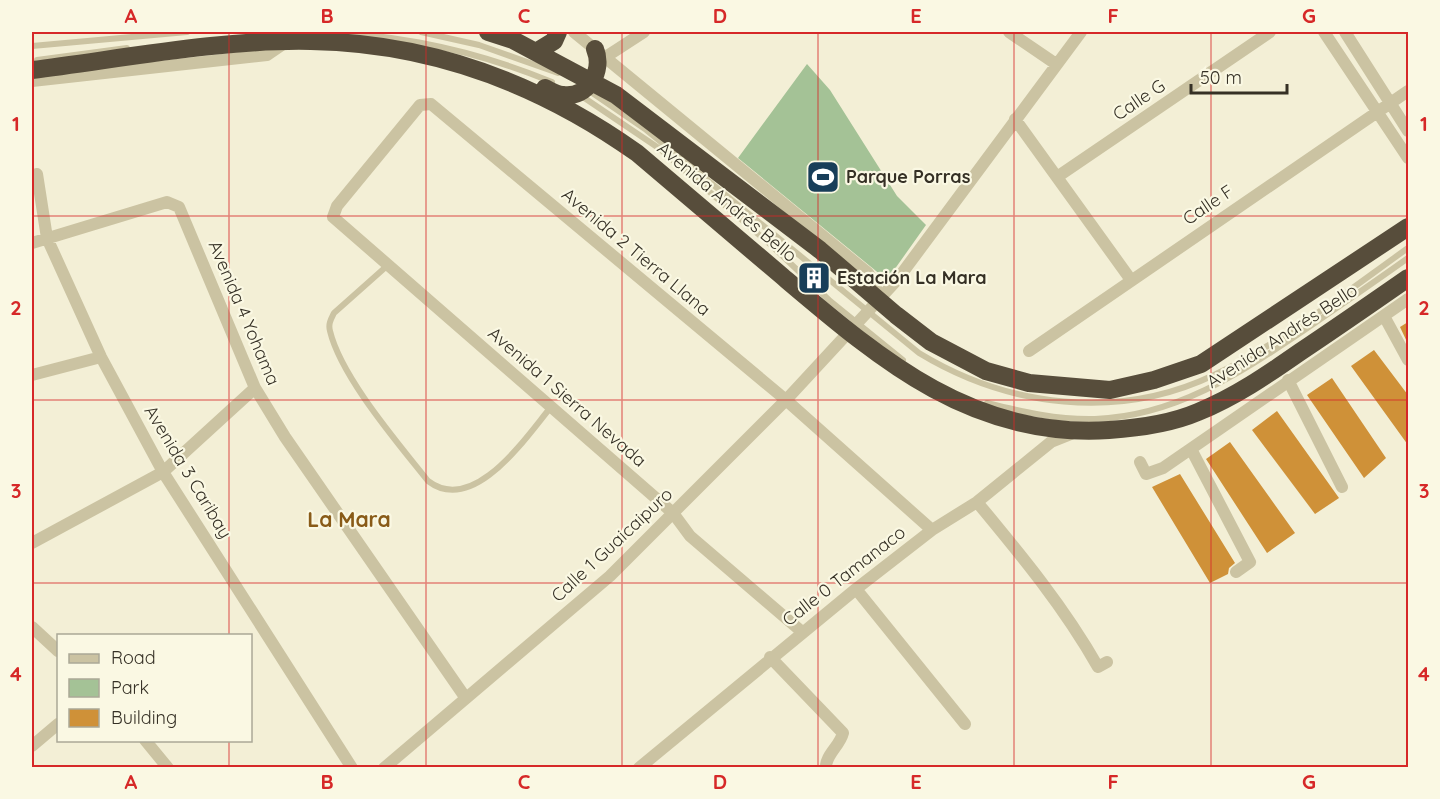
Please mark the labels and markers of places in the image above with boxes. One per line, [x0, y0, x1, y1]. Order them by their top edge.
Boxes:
sports icon: Parque Porras [805, 159, 841, 195]
place label: Parque Porras [846, 165, 971, 188]
building icon: Estación La Mara [796, 260, 832, 296]
place label: Estación La Mara [837, 266, 987, 289]

